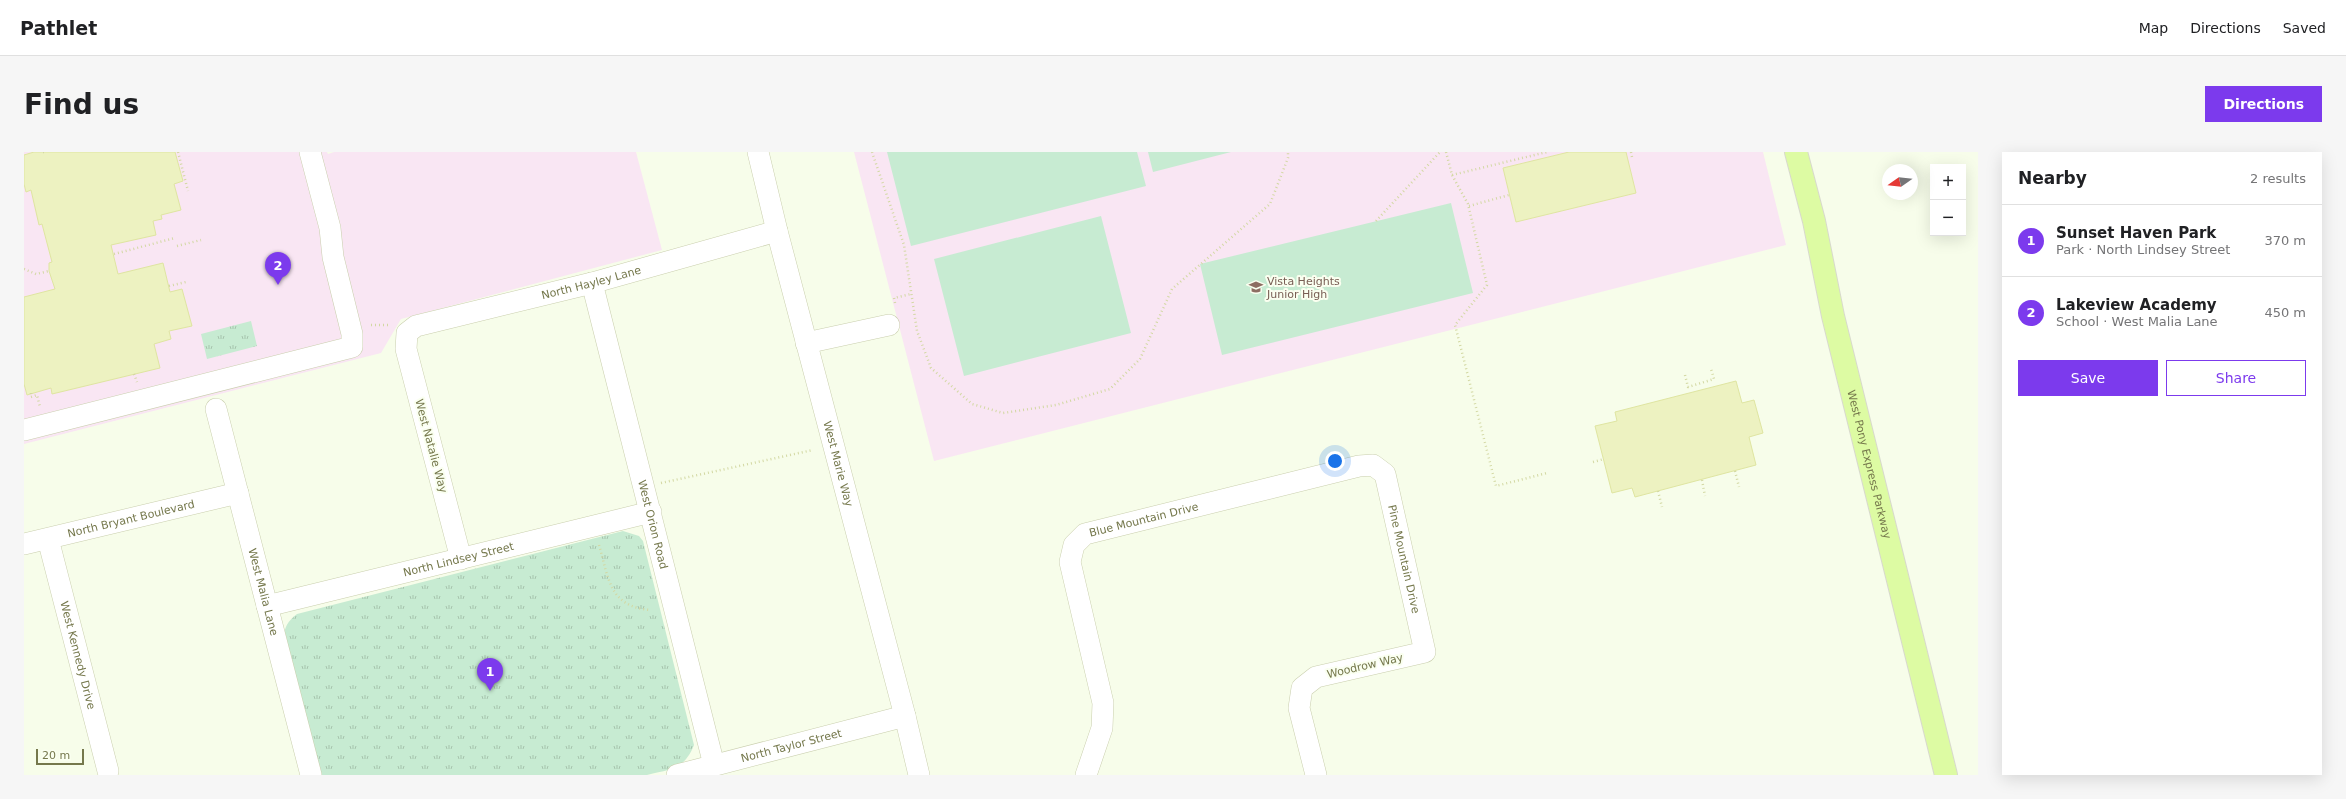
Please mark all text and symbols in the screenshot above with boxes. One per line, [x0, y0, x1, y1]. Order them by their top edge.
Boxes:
text: Pathlet [20, 17, 97, 39]
text: Map [2139, 20, 2168, 36]
text: Directions [2190, 20, 2261, 36]
text: Saved [2283, 20, 2326, 36]
button: Directions [2205, 86, 2322, 122]
text: Find us [24, 88, 139, 121]
north arrow [1882, 164, 1918, 200]
map controls [1930, 164, 1966, 236]
button: + [1930, 164, 1966, 200]
text: Nearby [2018, 168, 2087, 188]
text: 2 results [2250, 171, 2306, 186]
button: − [1930, 200, 1966, 236]
text: Sunset Haven Park [2056, 224, 2216, 242]
text: 1 [2026, 233, 2036, 248]
text: 370 m [2264, 233, 2306, 248]
text: Park · North Lindsey Street [2056, 242, 2230, 257]
pin: 2 [265, 252, 291, 285]
street label: North Hayley Lane [540, 263, 643, 302]
place label: Vista Heights Junior High [1266, 275, 1340, 301]
school or university icon: Vista Heights Junior High [1248, 279, 1264, 295]
text: Lakeview Academy [2056, 296, 2217, 314]
text: 2 [2026, 305, 2036, 320]
text: 450 m [2264, 305, 2306, 320]
text: School · West Malia Lane [2056, 314, 2218, 329]
button: Save [2018, 360, 2158, 396]
button: Share [2166, 360, 2306, 396]
street label: West Pony Express Parkway [1845, 388, 1894, 541]
street label: West Natalie Way [412, 398, 450, 495]
street label: West Marie Way [821, 419, 856, 509]
your location [1325, 451, 1345, 471]
street label: West Orion Road [636, 478, 671, 570]
street label: North Bryant Boulevard [66, 497, 196, 540]
street label: Blue Mountain Drive [1088, 500, 1200, 539]
street label: Pine Mountain Drive [1386, 503, 1423, 615]
street label: North Lindsey Street [402, 539, 516, 579]
street label: West Malia Lane [246, 547, 281, 637]
street label: West Kennedy Drive [58, 600, 98, 711]
street label: Woodrow Way [1326, 651, 1405, 681]
pin: 1 [477, 658, 503, 691]
street label: North Taylor Street [739, 726, 844, 765]
scale bar [36, 747, 84, 766]
text: 20 m [42, 749, 70, 762]

